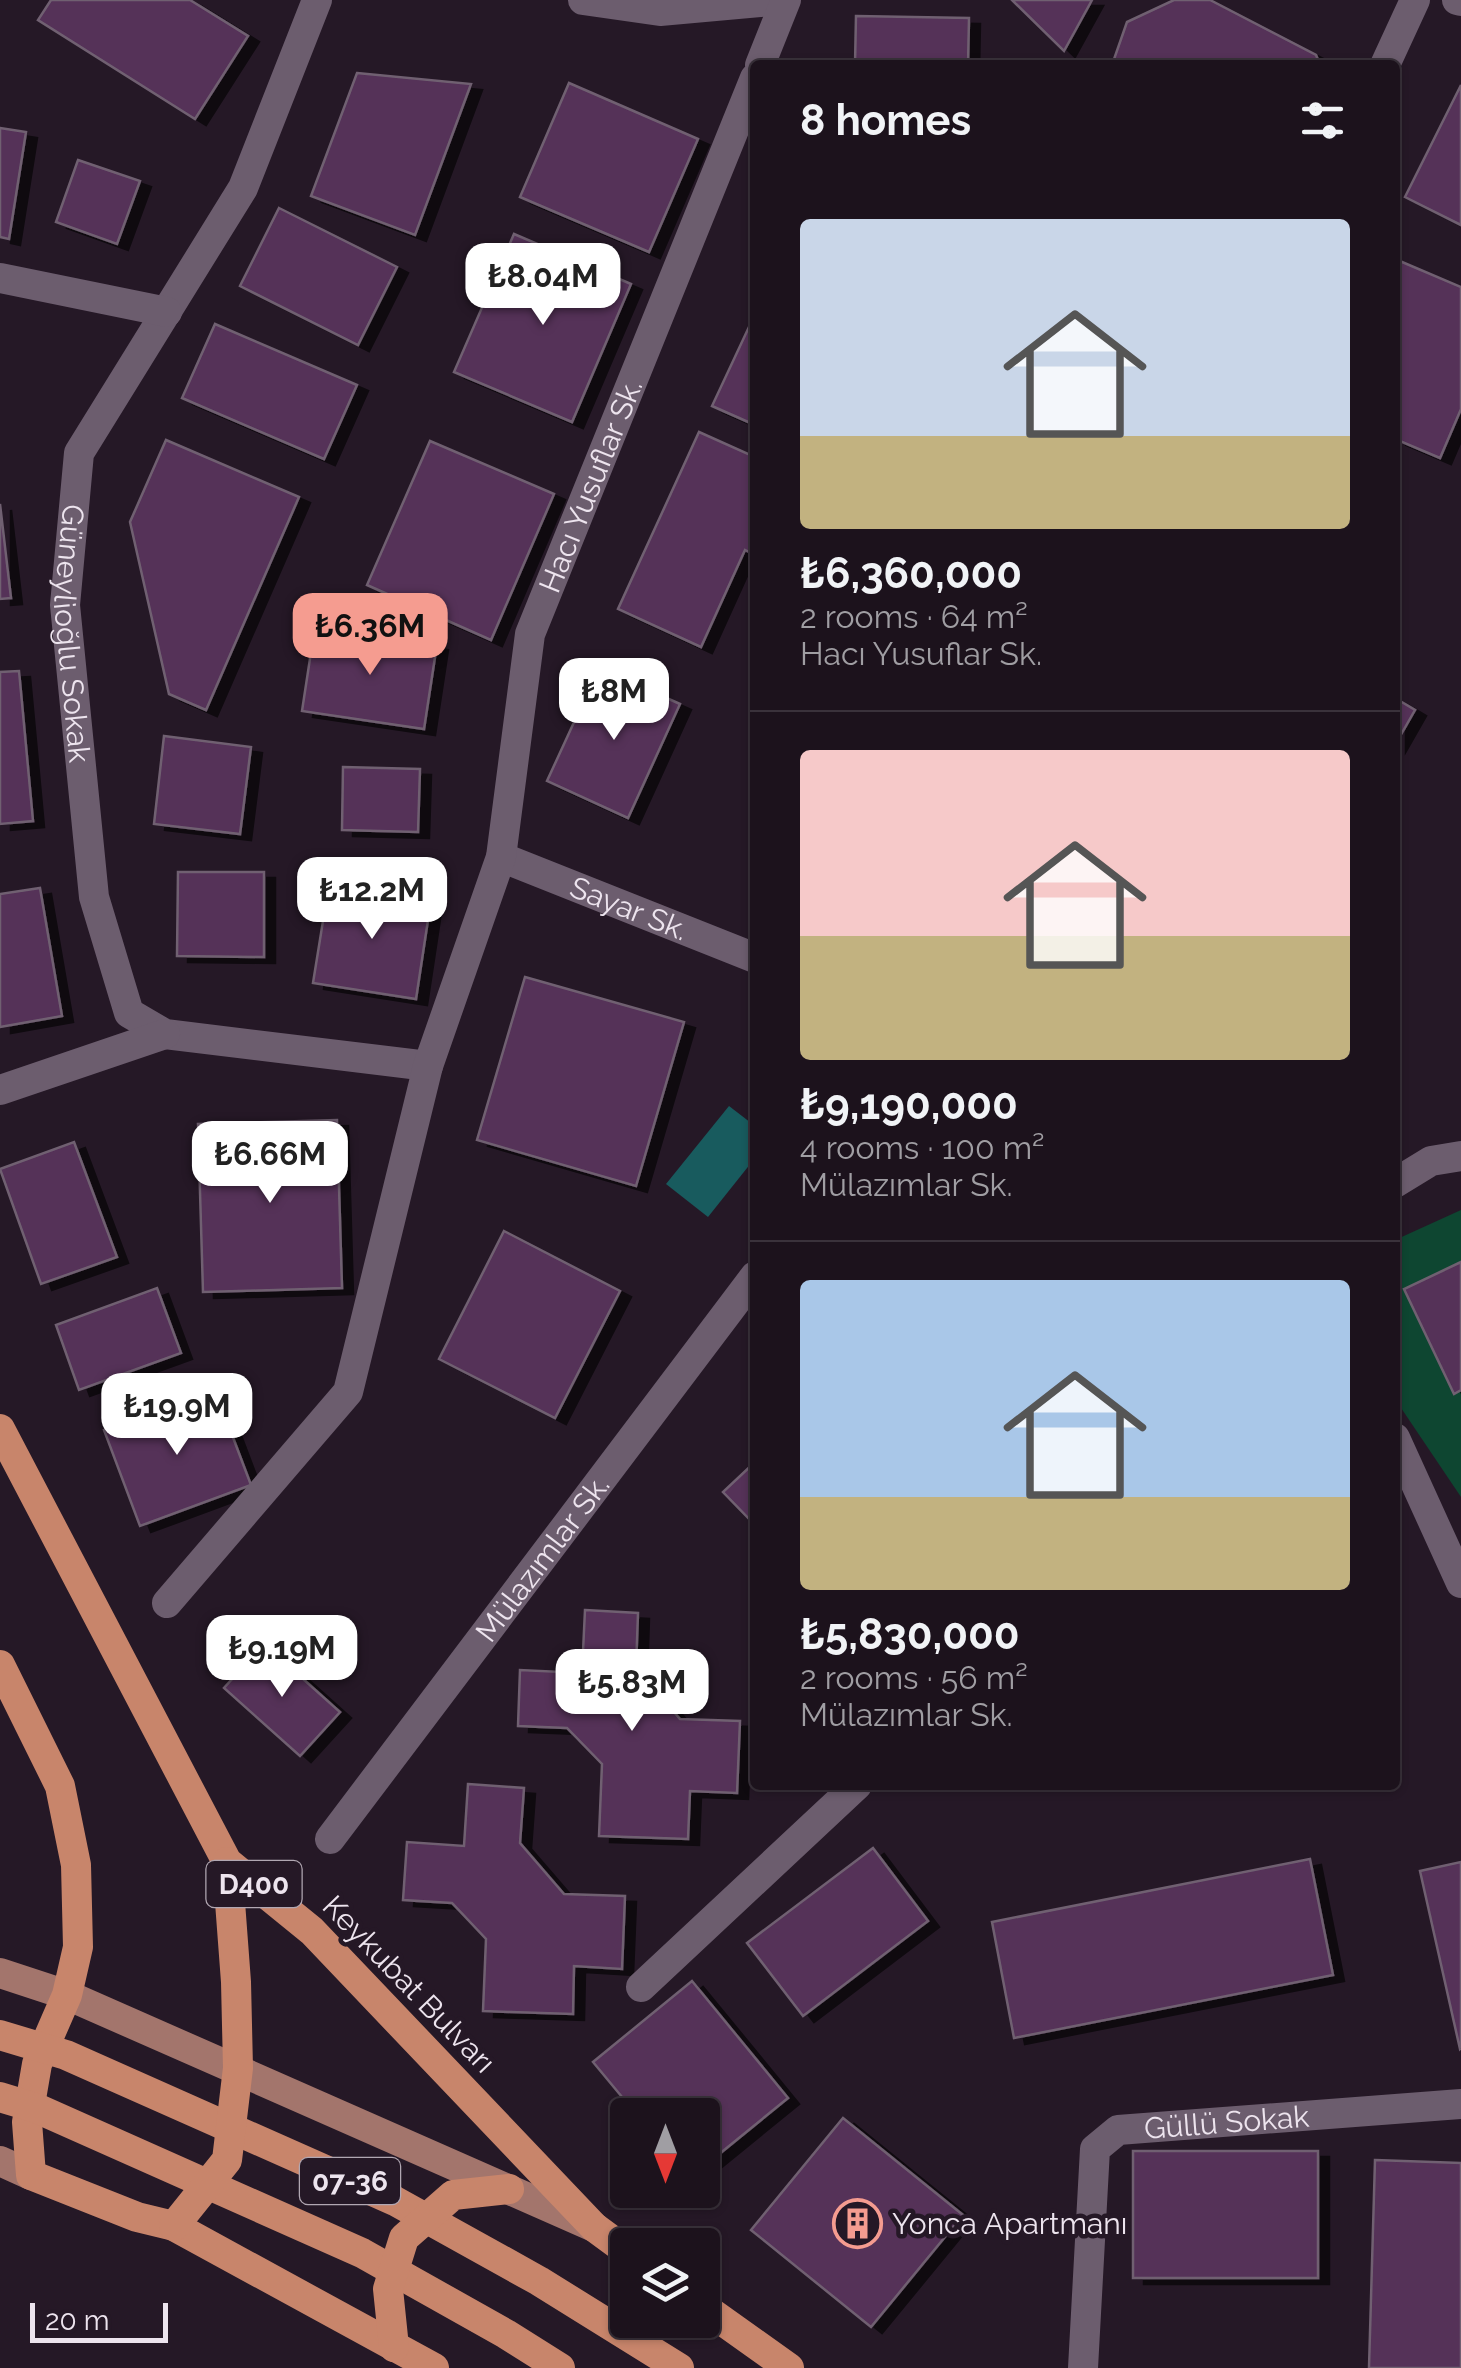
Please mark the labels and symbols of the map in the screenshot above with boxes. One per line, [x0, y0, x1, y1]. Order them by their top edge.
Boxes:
pin: ₺8.04M [462, 243, 624, 328]
street label: Hacı Yusuflar Sk. [531, 374, 649, 597]
street label: Güneylioğlu Sokak [47, 503, 98, 764]
pin: ₺6.36M [289, 593, 451, 678]
pin: ₺8M [566, 658, 662, 743]
pin: ₺12.2M [291, 857, 453, 942]
street label: Sayar Sk. [565, 869, 693, 947]
pin: ₺6.66M [189, 1121, 351, 1206]
pin: ₺19.9M [96, 1373, 258, 1458]
street label: Mülazımlar Sk. [468, 1468, 616, 1648]
pin: ₺9.19M [201, 1615, 363, 1700]
pin: ₺5.83M [551, 1649, 713, 1734]
road number: D400 [206, 1861, 302, 1907]
street label: Keykubat Bulvarı [316, 1888, 502, 2080]
north arrow [610, 2098, 720, 2208]
street label: Güllü Sokak [1143, 2098, 1310, 2145]
road number: 07-36 [300, 2158, 400, 2204]
building icon: Yonca Apartmanı [831, 2197, 883, 2249]
place label: Yonca Apartmanı [892, 2206, 1127, 2241]
scale bar [30, 2298, 168, 2342]

